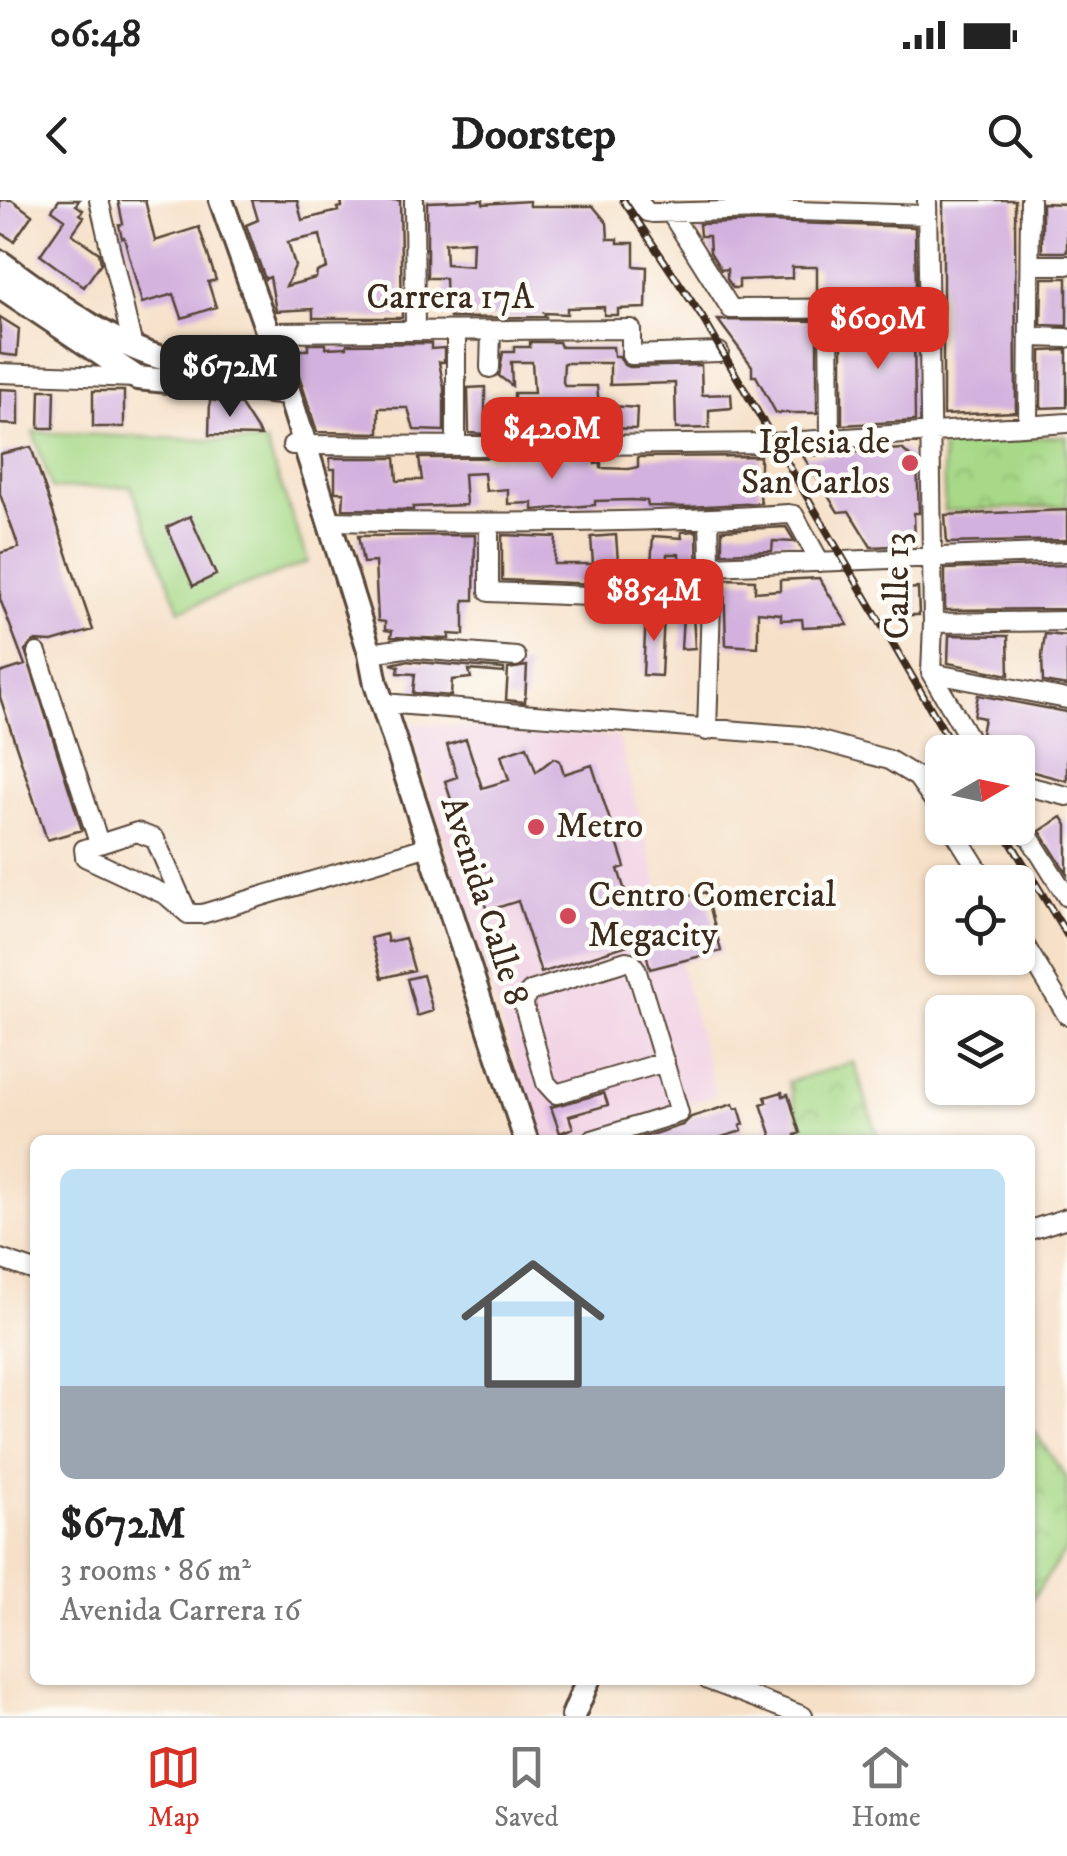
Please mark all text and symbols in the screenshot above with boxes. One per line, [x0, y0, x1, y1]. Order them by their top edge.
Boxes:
text: 06:48 [50, 11, 141, 59]
text: Doorstep [451, 107, 616, 163]
icon: back [30, 108, 85, 163]
icon: search [982, 108, 1037, 163]
street label: Carrera 17A [366, 276, 535, 320]
pin: $609M [808, 287, 948, 372]
text: $609M [830, 299, 926, 339]
pin: $672M [160, 335, 300, 420]
text: $672M [182, 347, 278, 387]
pin: $420M [482, 397, 622, 482]
text: $420M [503, 409, 601, 449]
place label: Iglesia de San Carlos [741, 421, 890, 505]
marker: Iglesia de San Carlos [899, 452, 921, 474]
street label: Calle 13 [876, 533, 920, 639]
pin: $854M [584, 559, 724, 644]
text: $854M [606, 571, 702, 611]
north arrow [925, 735, 1035, 845]
map controls [925, 735, 1035, 1105]
street label: Avenida Calle 8 [430, 791, 538, 1011]
place label: Metro [556, 805, 643, 849]
marker: Metro [525, 816, 547, 838]
button: locate [925, 865, 1035, 975]
place label: Centro Comercial Megacity [588, 874, 836, 958]
marker: Centro Comercial Megacity [557, 905, 579, 927]
button: layers [925, 995, 1035, 1105]
icon: home [443, 1234, 623, 1414]
text: $672M [60, 1499, 186, 1551]
text: 3 rooms · 86 m² [60, 1551, 251, 1591]
text: Avenida Carrera 16 [60, 1591, 301, 1631]
tab: Map [146, 1740, 201, 1835]
tab: Saved [494, 1740, 559, 1835]
tab: Home [851, 1740, 921, 1835]

